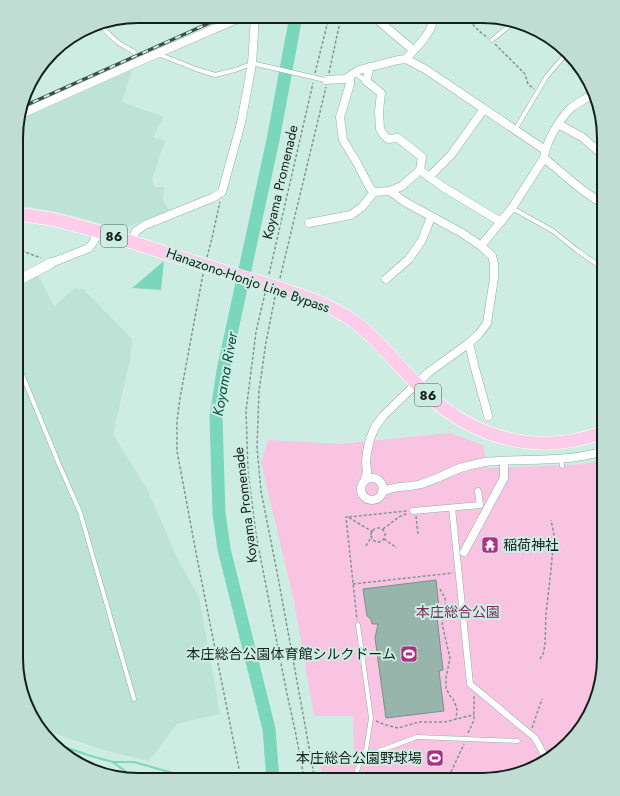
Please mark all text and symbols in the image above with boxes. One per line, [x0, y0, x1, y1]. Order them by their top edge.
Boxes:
street label: Koyama Promenade [257, 123, 303, 241]
road number: 86 [101, 225, 127, 247]
street label: Hanazono-Honjo Line Bypass [164, 243, 333, 318]
water label: Koyama River [207, 329, 243, 418]
road number: 86 [415, 384, 441, 406]
street label: Koyama Promenade [228, 446, 262, 564]
temple icon: 稲荷神社 [480, 535, 500, 555]
place label: 稲荷神社 [503, 535, 559, 555]
park label: 本庄総合公園 [416, 602, 500, 622]
place label: 本庄総合公園体育館シルクドーム [186, 644, 396, 664]
sports icon: 本庄総合公園体育館シルクドーム [399, 644, 419, 664]
place label: 本庄総合公園野球場 [296, 748, 422, 768]
sports icon: 本庄総合公園野球場 [425, 748, 445, 768]

